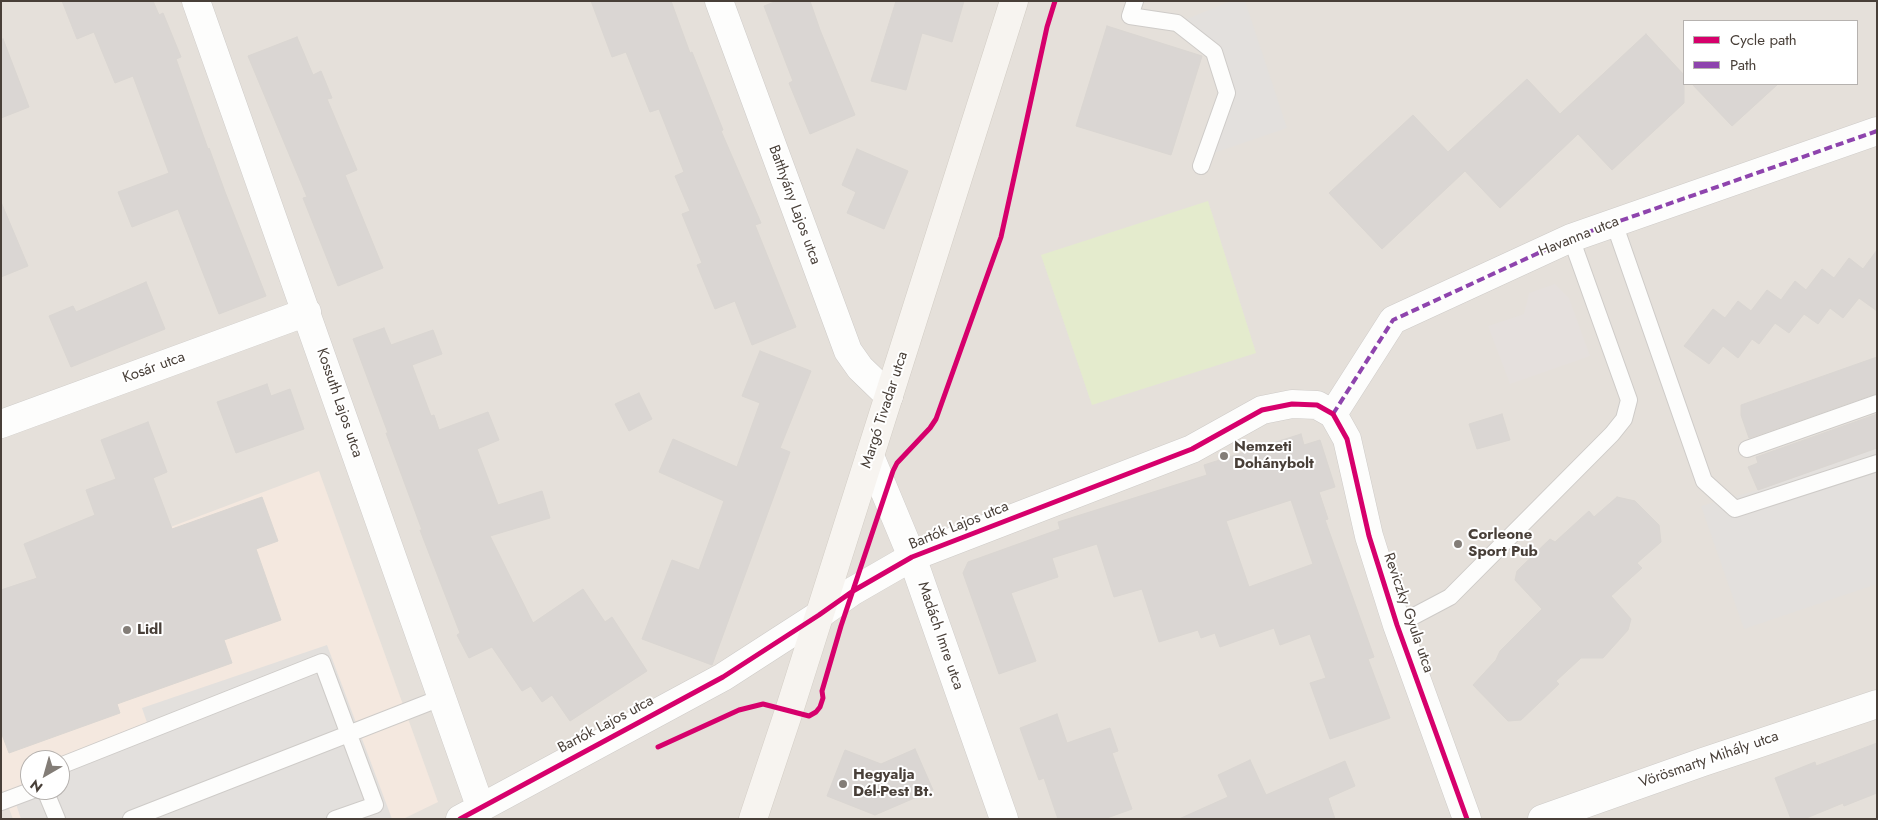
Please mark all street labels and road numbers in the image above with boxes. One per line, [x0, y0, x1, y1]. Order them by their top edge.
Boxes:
street label: Batthyány Lajos utca [764, 143, 824, 267]
street label: Havanna utca [1536, 213, 1622, 261]
street label: Kossuth Lajos utca [312, 346, 366, 460]
street label: Kosár utca [120, 348, 188, 388]
street label: Margó Tivadar utca [858, 349, 912, 471]
street label: Bartók Lajos utca [907, 498, 1011, 554]
street label: Reviczky Gyula utca [1379, 551, 1437, 675]
street label: Madách Imre utca [913, 580, 967, 692]
street label: Bartók Lajos utca [555, 692, 657, 758]
street label: Vörösmarty Mihály utca [1637, 728, 1781, 792]

